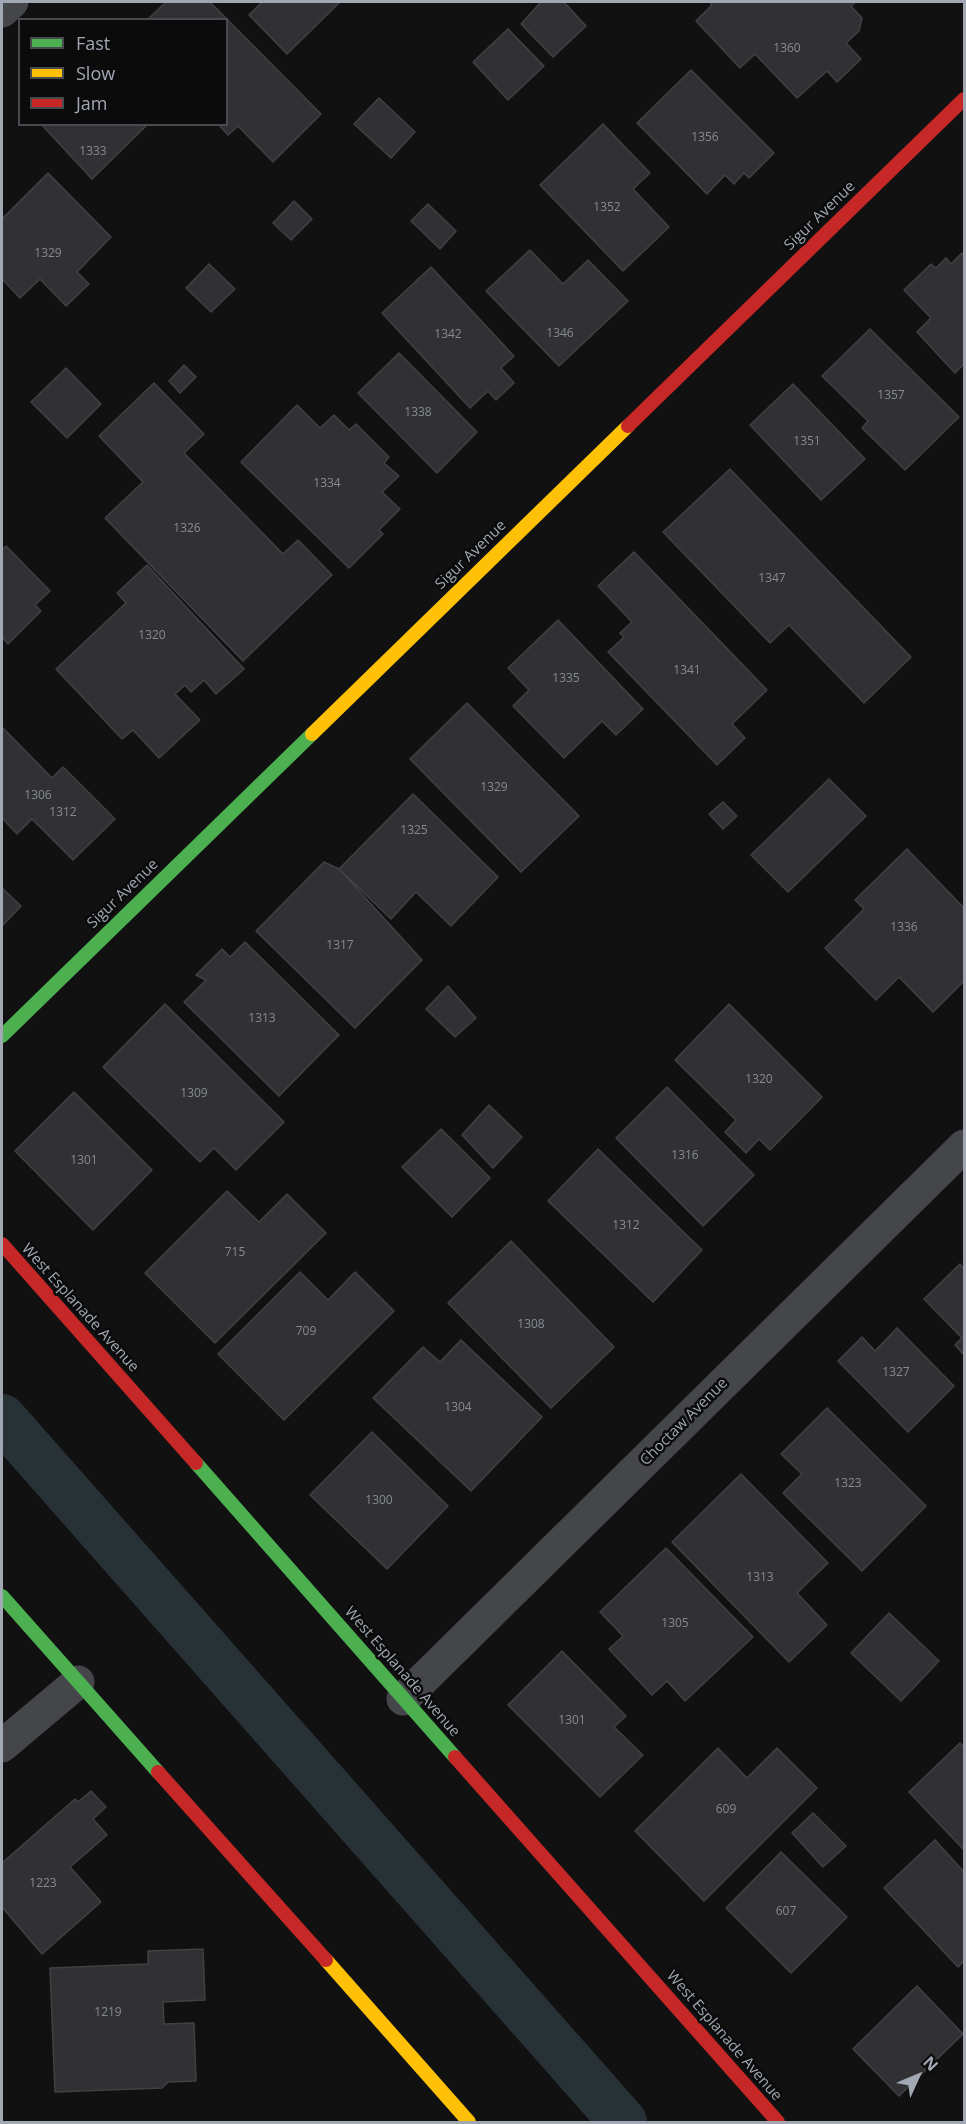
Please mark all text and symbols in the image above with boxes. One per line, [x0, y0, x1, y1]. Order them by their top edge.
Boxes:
legend [18, 18, 228, 126]
text: Fast [76, 31, 110, 55]
house number: 1360 [773, 42, 801, 56]
text: Slow [76, 61, 115, 85]
text: Jam [76, 91, 108, 115]
house number: 1356 [691, 131, 719, 145]
house number: 1333 [79, 145, 107, 159]
street label: Sigur Avenue [781, 178, 859, 254]
house number: 1352 [593, 201, 621, 215]
house number: 1329 [34, 247, 62, 261]
house number: 1346 [546, 327, 574, 341]
house number: 1342 [434, 328, 462, 342]
house number: 1357 [877, 389, 905, 403]
house number: 1338 [404, 406, 432, 420]
house number: 1351 [793, 435, 821, 449]
house number: 1334 [313, 477, 341, 491]
street label: Sigur Avenue [432, 517, 510, 593]
house number: 1326 [173, 522, 201, 536]
house number: 1347 [758, 572, 786, 586]
house number: 1320 [138, 629, 166, 643]
house number: 1341 [673, 664, 701, 678]
house number: 1335 [552, 672, 580, 686]
house number: 1329 [480, 781, 508, 795]
house number: 1306 [24, 789, 52, 803]
house number: 1312 [49, 806, 77, 820]
house number: 1325 [400, 824, 428, 838]
street label: Sigur Avenue [84, 856, 162, 932]
house number: 1336 [890, 921, 918, 935]
house number: 1317 [326, 939, 354, 953]
house number: 1313 [248, 1012, 276, 1026]
house number: 1320 [745, 1073, 773, 1087]
house number: 1309 [180, 1087, 208, 1101]
house number: 1316 [671, 1149, 699, 1163]
house number: 1301 [70, 1154, 98, 1168]
house number: 1312 [612, 1219, 640, 1233]
street label: West Esplanade Avenue [18, 1240, 142, 1376]
house number: 715 [225, 1246, 245, 1260]
house number: 1308 [517, 1318, 545, 1332]
house number: 709 [296, 1325, 316, 1339]
house number: 1327 [882, 1366, 910, 1380]
street label: Choctaw Avenue [637, 1375, 731, 1469]
house number: 1304 [444, 1401, 472, 1415]
house number: 1323 [834, 1477, 862, 1491]
house number: 1300 [365, 1494, 393, 1508]
house number: 1313 [746, 1571, 774, 1585]
street label: West Esplanade Avenue [341, 1603, 463, 1741]
house number: 1305 [661, 1617, 689, 1631]
house number: 1301 [558, 1714, 586, 1728]
house number: 609 [716, 1803, 736, 1817]
house number: 1223 [29, 1877, 57, 1891]
house number: 607 [776, 1905, 796, 1919]
street label: West Esplanade Avenue [663, 1967, 785, 2105]
house number: 1219 [94, 2006, 122, 2020]
north arrow [888, 2046, 948, 2106]
text: N [919, 2051, 943, 2076]

